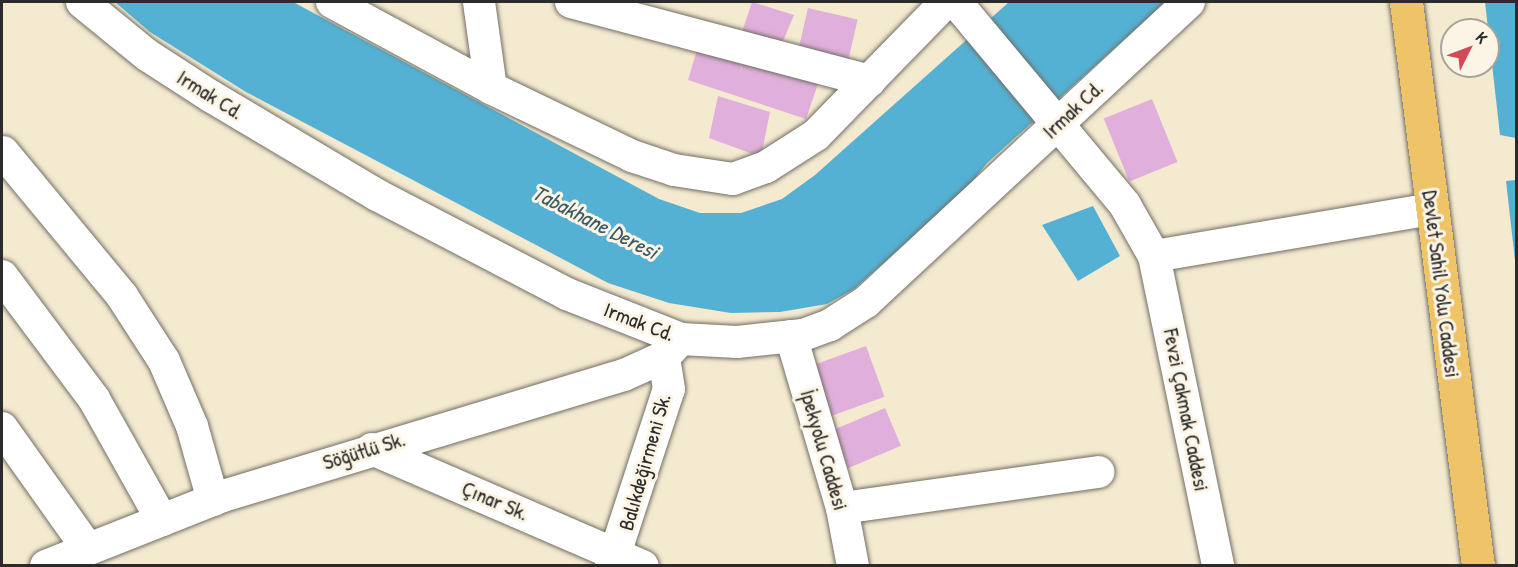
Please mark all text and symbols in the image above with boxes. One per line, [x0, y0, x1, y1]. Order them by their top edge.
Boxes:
north arrow [1440, 18, 1500, 78]
text: K [1471, 27, 1493, 48]
street label: Irmak Cd. [172, 65, 248, 125]
street label: Irmak Cd. [1038, 76, 1108, 144]
water label: Tabakhane Deresi [528, 179, 662, 265]
street label: Devlet Sahil Yolu Caddesi [1417, 189, 1465, 379]
street label: Irmak Cd. [600, 297, 678, 347]
street label: Fevzi Çakmak Caddesi [1158, 327, 1214, 493]
street label: İpekyolu Caddesi [795, 387, 853, 513]
street label: Balıkdeğirmeni Sk. [613, 391, 677, 533]
street label: Söğütlü Sk. [320, 427, 408, 475]
street label: Çınar Sk. [458, 476, 532, 526]

